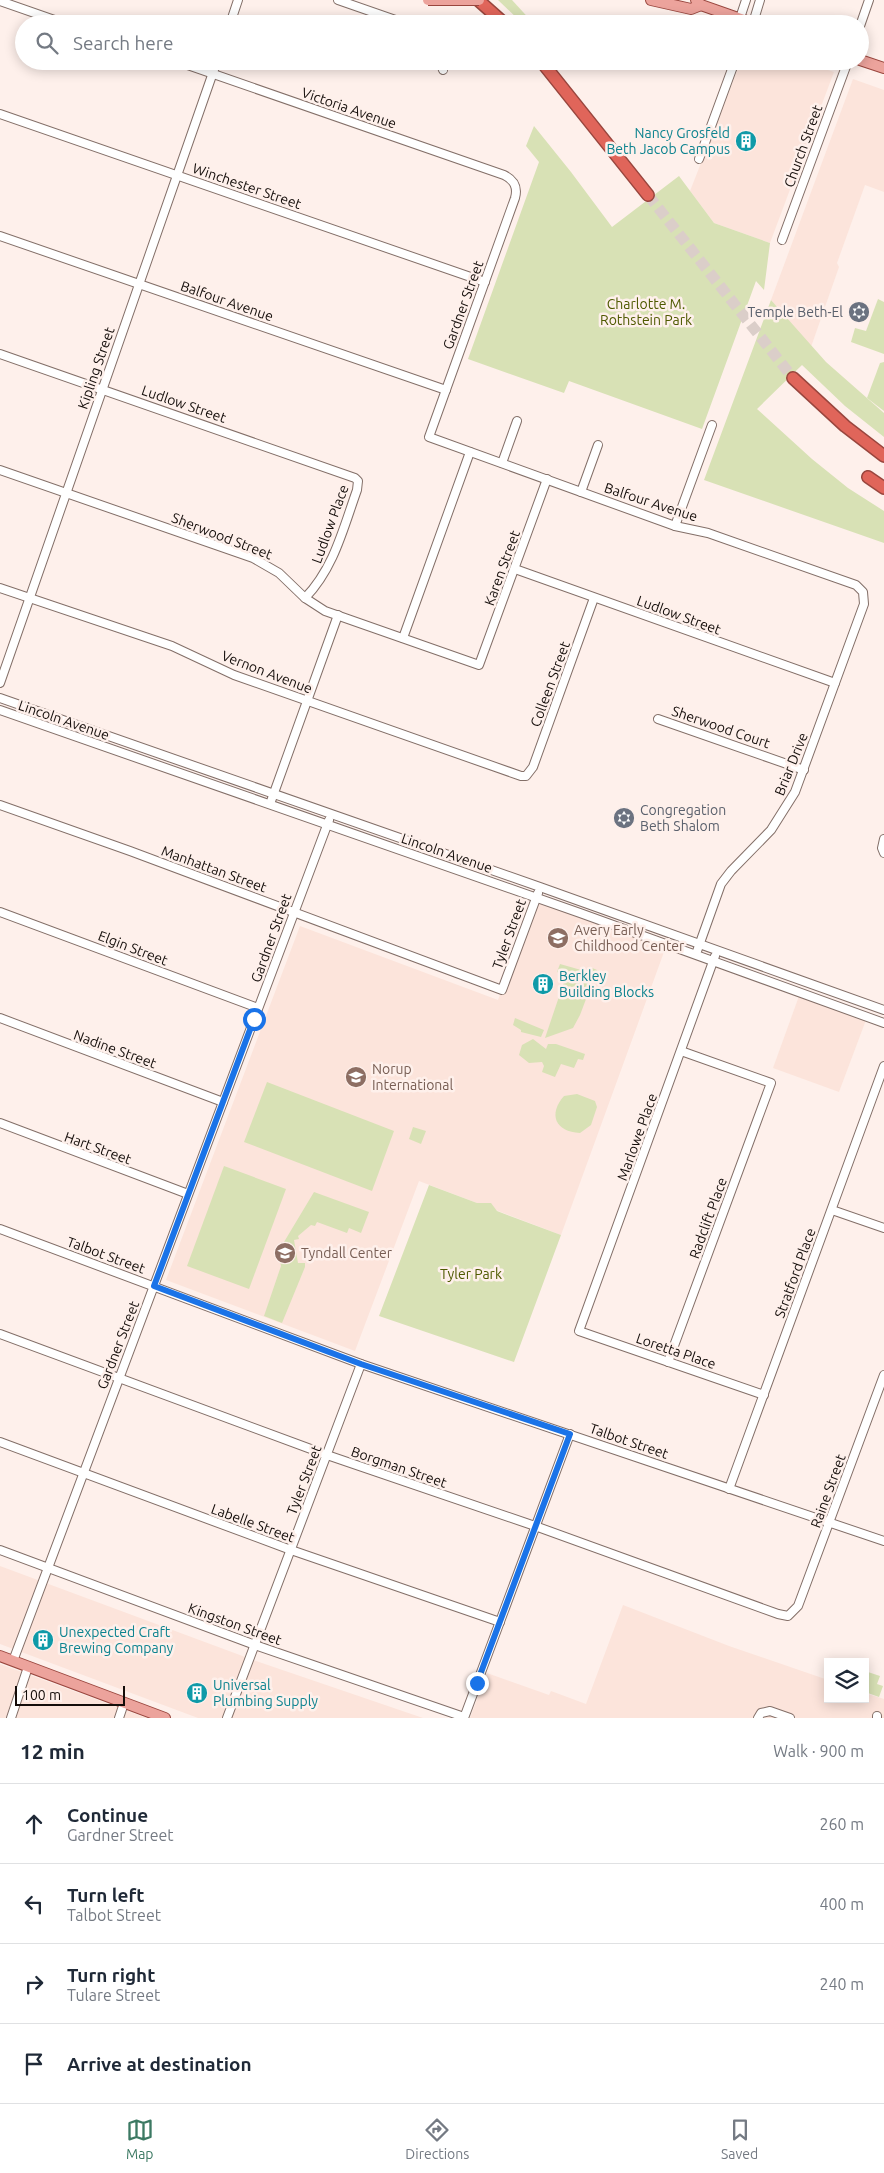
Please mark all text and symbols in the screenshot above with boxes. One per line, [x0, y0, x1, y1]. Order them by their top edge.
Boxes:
search box [15, 15, 869, 70]
icon: search [33, 29, 61, 57]
text: Search here [73, 32, 173, 54]
street label: Victoria Avenue [299, 84, 399, 132]
street label: Church Street [781, 102, 826, 189]
place label: Nancy Grosfeld Beth Jacob Campus [606, 125, 730, 157]
building icon: Nancy Grosfeld Beth Jacob Campus [734, 129, 758, 153]
street label: Winchester Street [191, 160, 304, 212]
street label: Gardner Street [440, 258, 487, 352]
street label: Balfour Avenue [179, 278, 275, 324]
park label: Charlotte M. Rothstein Park [600, 296, 692, 328]
synagogue icon: Temple Beth-El [847, 300, 871, 324]
place label: Temple Beth-El [748, 304, 843, 320]
street label: Kipling Street [74, 324, 118, 411]
street label: Ludlow Street [140, 382, 229, 426]
street label: Balfour Avenue [602, 479, 700, 525]
street label: Ludlow Place [308, 482, 352, 566]
street label: Sherwood Street [169, 509, 275, 563]
street label: Karen Street [481, 528, 523, 608]
street label: Ludlow Street [635, 592, 724, 638]
street label: Colleen Street [527, 639, 573, 729]
street label: Vernon Avenue [219, 647, 315, 697]
street label: Lincoln Avenue [16, 697, 112, 743]
street label: Sherwood Court [670, 703, 773, 751]
street label: Briar Drive [771, 730, 811, 798]
place label: Congregation Beth Shalom [640, 802, 726, 834]
synagogue icon: Congregation Beth Shalom [612, 806, 636, 830]
street label: Lincoln Avenue [399, 830, 495, 876]
street label: Manhattan Street [159, 842, 269, 896]
street label: Gardner Street [248, 891, 295, 985]
street label: Tyler Street [489, 896, 529, 971]
place label: Avery Early Childhood Center [574, 922, 685, 954]
school or university icon: Avery Early Childhood Center [546, 926, 570, 950]
street label: Elgin Street [96, 927, 171, 969]
place label: Berkley Building Blocks [559, 968, 654, 1000]
building icon: Berkley Building Blocks [531, 972, 555, 996]
route start [243, 1008, 266, 1031]
street label: Nadine Street [71, 1027, 159, 1072]
place label: Norup International [372, 1061, 454, 1093]
school or university icon: Norup International [344, 1065, 368, 1089]
street label: Marlowe Place [614, 1091, 660, 1183]
street label: Hart Street [62, 1129, 134, 1168]
street label: Radclift Place [686, 1175, 730, 1261]
street label: Stratford Place [771, 1226, 819, 1320]
street label: Talbot Street [65, 1233, 148, 1277]
school or university icon: Tyndall Center [273, 1241, 297, 1265]
place label: Tyndall Center [301, 1245, 393, 1261]
park label: Tyler Park [440, 1266, 502, 1282]
street label: Gardner Street [94, 1298, 142, 1391]
street label: Loretta Place [634, 1330, 718, 1372]
street label: Talbot Street [587, 1420, 671, 1462]
street label: Tyler Street [283, 1442, 325, 1517]
street label: Borgman Street [349, 1443, 449, 1491]
street label: Raine Street [807, 1451, 849, 1530]
street label: Labelle Street [209, 1500, 297, 1546]
street label: Kingston Street [186, 1600, 284, 1648]
place label: Unexpected Craft Brewing Company [59, 1624, 174, 1656]
building icon: Unexpected Craft Brewing Company [31, 1628, 55, 1652]
map controls [824, 1658, 869, 1703]
button: layers [824, 1658, 869, 1703]
route end [466, 1672, 489, 1695]
place label: Universal Plumbing Supply [213, 1677, 318, 1709]
building icon: Universal Plumbing Supply [185, 1681, 209, 1705]
scale bar [15, 1683, 125, 1706]
text: 100 m [22, 1687, 61, 1703]
text: 12 min [20, 1739, 85, 1763]
text: Walk · 900 m [773, 1742, 864, 1760]
text: Continue [67, 1804, 148, 1826]
icon: ahead [20, 1810, 48, 1838]
text: 260 m [819, 1815, 864, 1833]
text: Gardner Street [67, 1826, 174, 1844]
text: Turn left [67, 1884, 145, 1906]
icon: left [20, 1890, 48, 1918]
text: 400 m [819, 1895, 864, 1913]
text: Talbot Street [67, 1906, 161, 1924]
text: Turn right [67, 1964, 155, 1986]
icon: right [20, 1970, 48, 1998]
text: 240 m [819, 1975, 864, 1993]
text: Tulare Street [67, 1986, 160, 2004]
icon: arrive [20, 2050, 48, 2078]
text: Arrive at destination [67, 2053, 252, 2075]
tab: Map [126, 2116, 154, 2162]
tab: Directions [405, 2116, 469, 2162]
tab: Saved [721, 2116, 758, 2162]

